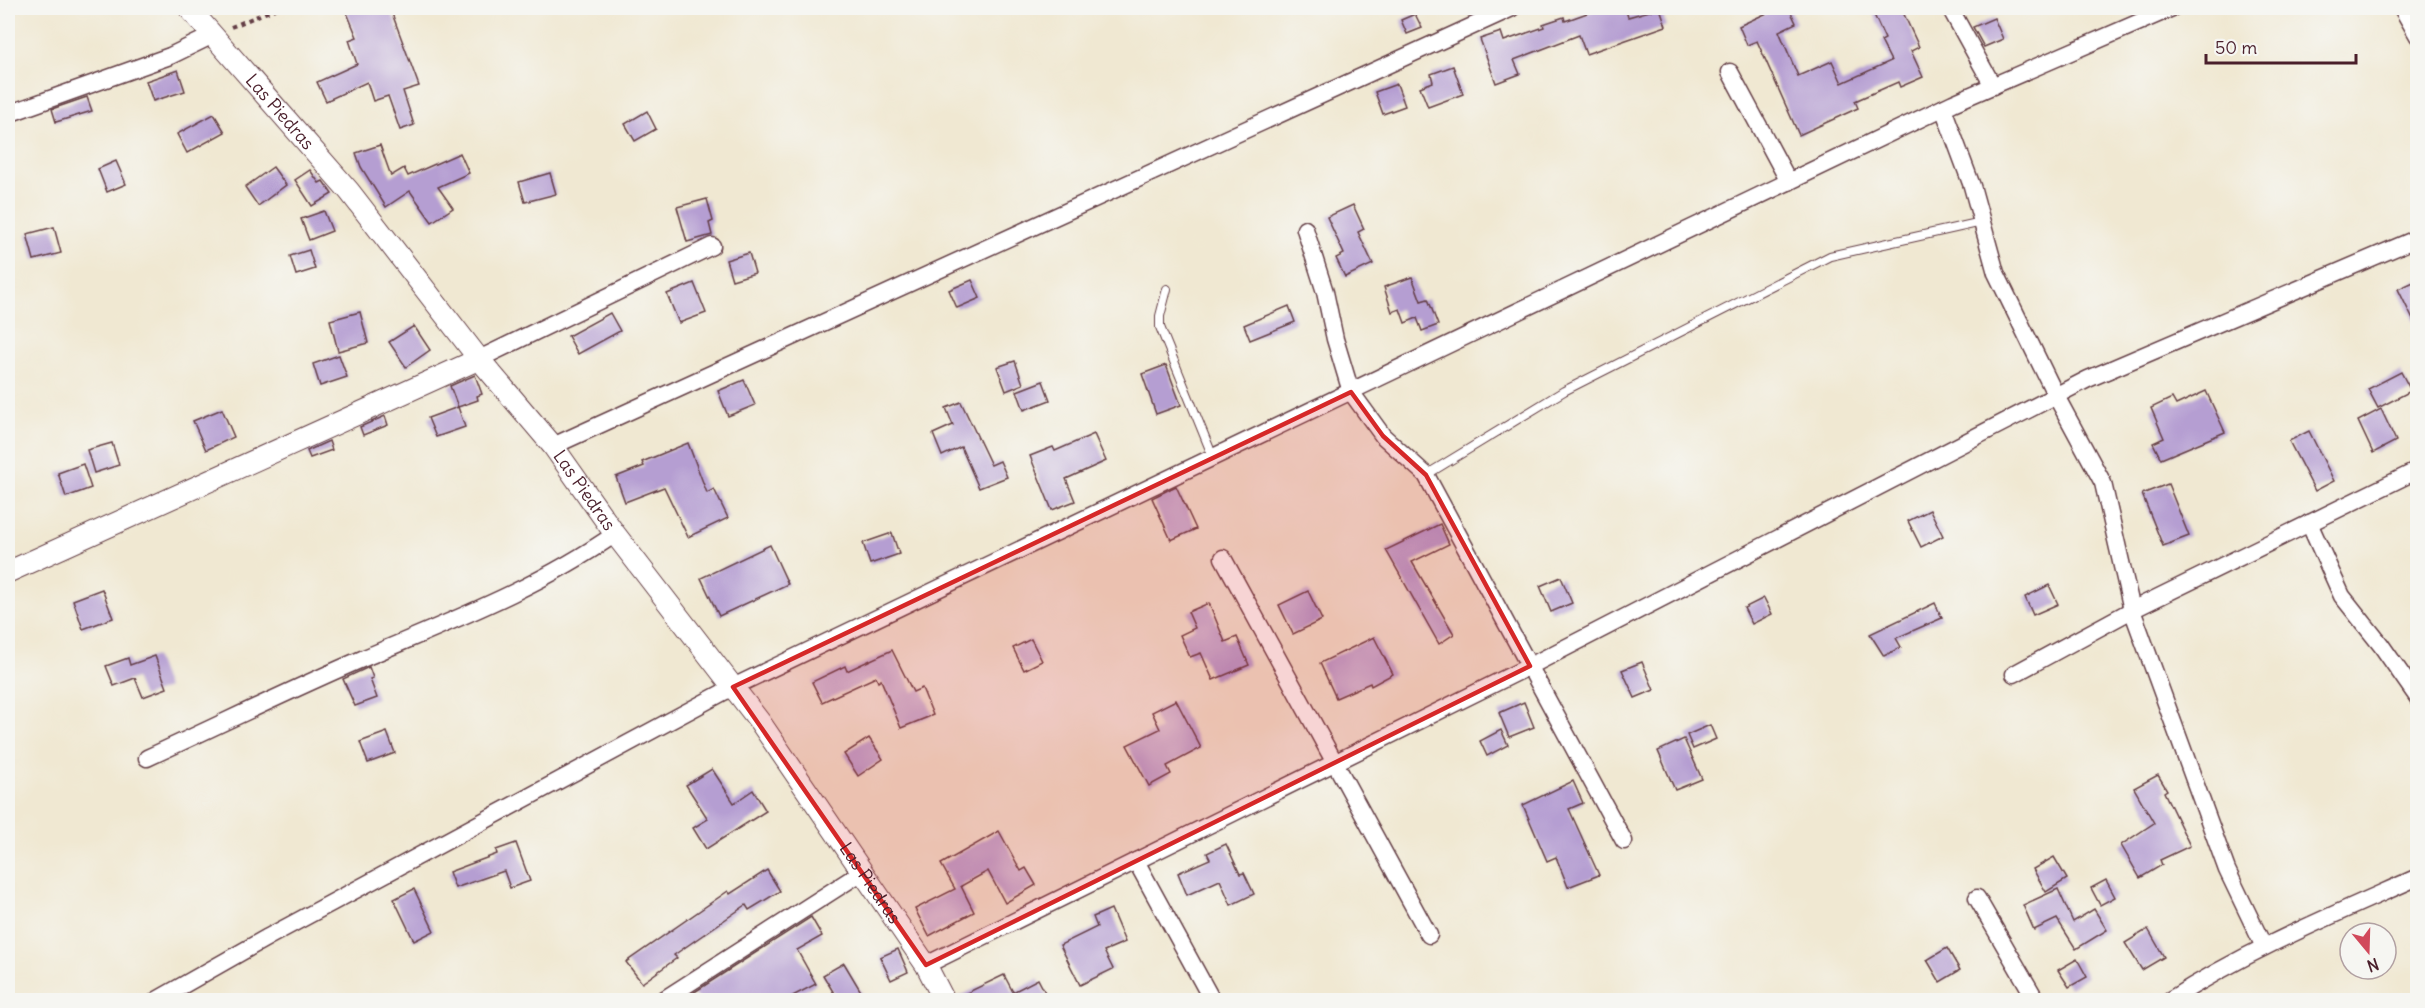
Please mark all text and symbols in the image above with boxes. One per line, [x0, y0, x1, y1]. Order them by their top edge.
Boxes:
scale bar [2206, 27, 2356, 65]
text: 50 m [2215, 36, 2257, 59]
street label: Las Piedras [241, 69, 320, 154]
street label: Las Piedras [548, 445, 621, 535]
street label: Las Piedras [835, 838, 906, 928]
north arrow [2338, 921, 2398, 981]
text: N [2364, 954, 2381, 976]

